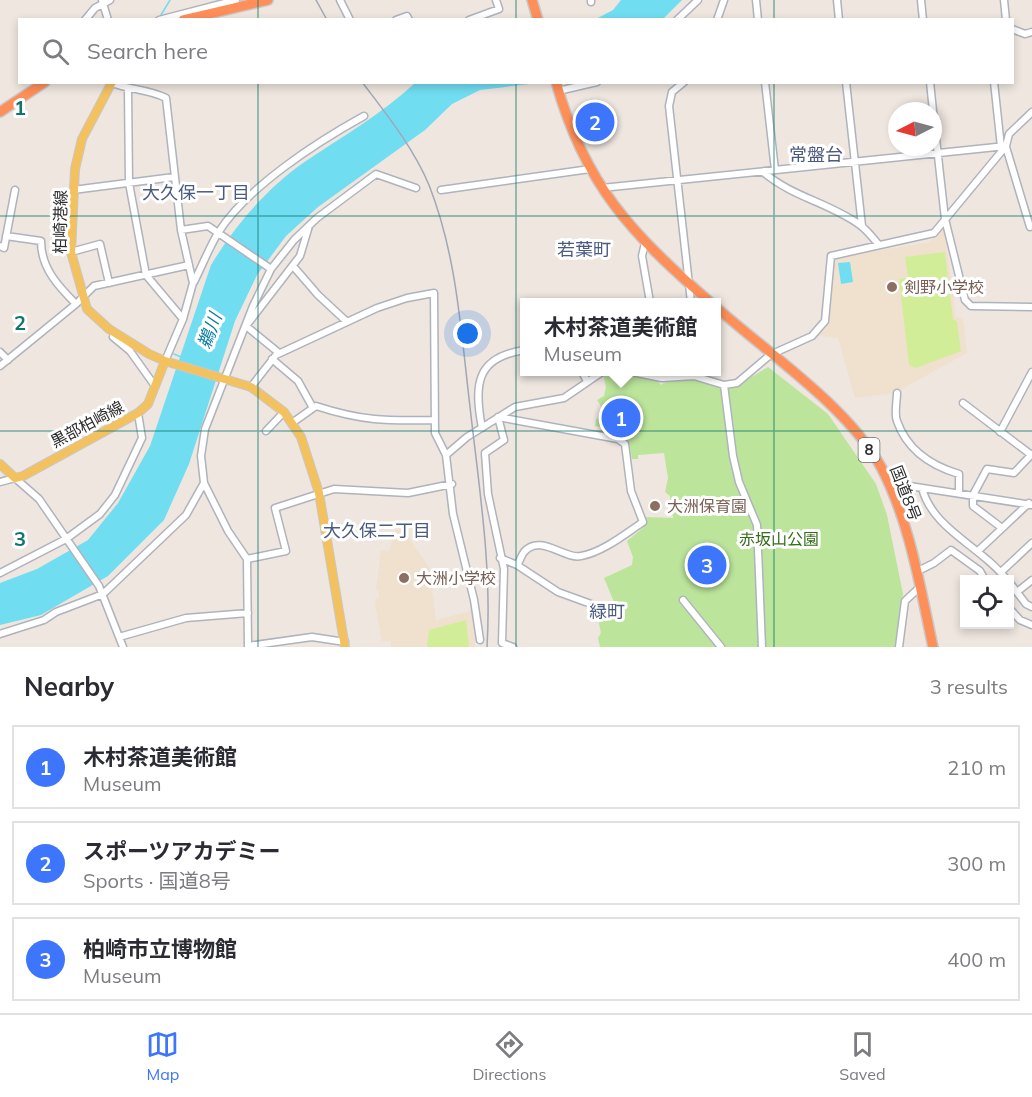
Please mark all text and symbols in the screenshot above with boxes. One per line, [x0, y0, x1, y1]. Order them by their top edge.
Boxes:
search box [18, 18, 1014, 84]
icon: search [39, 35, 72, 68]
text: Search here [87, 37, 208, 65]
text: 1 [14, 95, 26, 120]
pin: 2 [576, 100, 614, 144]
north arrow [888, 102, 942, 156]
district label: 常盤台 [789, 143, 843, 166]
district label: 大久保一丁目 [142, 181, 250, 204]
street label: 柏崎港線 [49, 190, 71, 254]
district label: 若葉町 [557, 238, 611, 261]
place label: 剣野小学校 [904, 277, 984, 297]
marker: 剣野小学校 [885, 280, 899, 294]
popup [520, 298, 721, 376]
water label: 鵜川 [193, 308, 227, 352]
text: 2 [14, 310, 26, 335]
text: 木村茶道美術館 [543, 313, 698, 341]
your location [453, 319, 482, 348]
text: Museum [543, 341, 622, 366]
street label: 黒部柏崎線 [47, 396, 127, 452]
pin: 1 [602, 396, 640, 440]
road number: 8 [858, 438, 880, 462]
street label: 国道8号 [886, 463, 926, 523]
place label: 大洲保育園 [667, 496, 747, 516]
marker: 大洲保育園 [648, 499, 662, 513]
district label: 大久保二丁目 [323, 519, 431, 542]
text: 3 [14, 526, 26, 551]
park label: 赤坂山公園 [739, 529, 819, 549]
pin: 3 [688, 542, 726, 588]
place label: 大洲小学校 [416, 568, 496, 588]
marker: 大洲小学校 [397, 571, 411, 585]
map controls [960, 575, 1014, 629]
button: locate [960, 575, 1014, 629]
district label: 緑町 [589, 600, 625, 623]
text: Nearby [24, 670, 114, 703]
text: 3 results [930, 674, 1008, 699]
text: 木村茶道美術館 [83, 743, 237, 771]
text: 1 [40, 755, 52, 780]
text: 210 m [947, 755, 1006, 780]
text: Museum [83, 771, 162, 796]
text: スポーツアカデミー [83, 837, 281, 865]
text: 2 [40, 851, 52, 876]
text: 300 m [947, 851, 1006, 876]
text: Sports · 国道8号 [83, 868, 231, 893]
text: 柏崎市立博物館 [83, 935, 237, 963]
text: 3 [40, 947, 52, 972]
text: 400 m [947, 947, 1006, 972]
text: Museum [83, 963, 162, 988]
tab: Map [146, 1028, 179, 1084]
tab: Directions [472, 1028, 546, 1084]
tab: Saved [839, 1028, 886, 1084]

